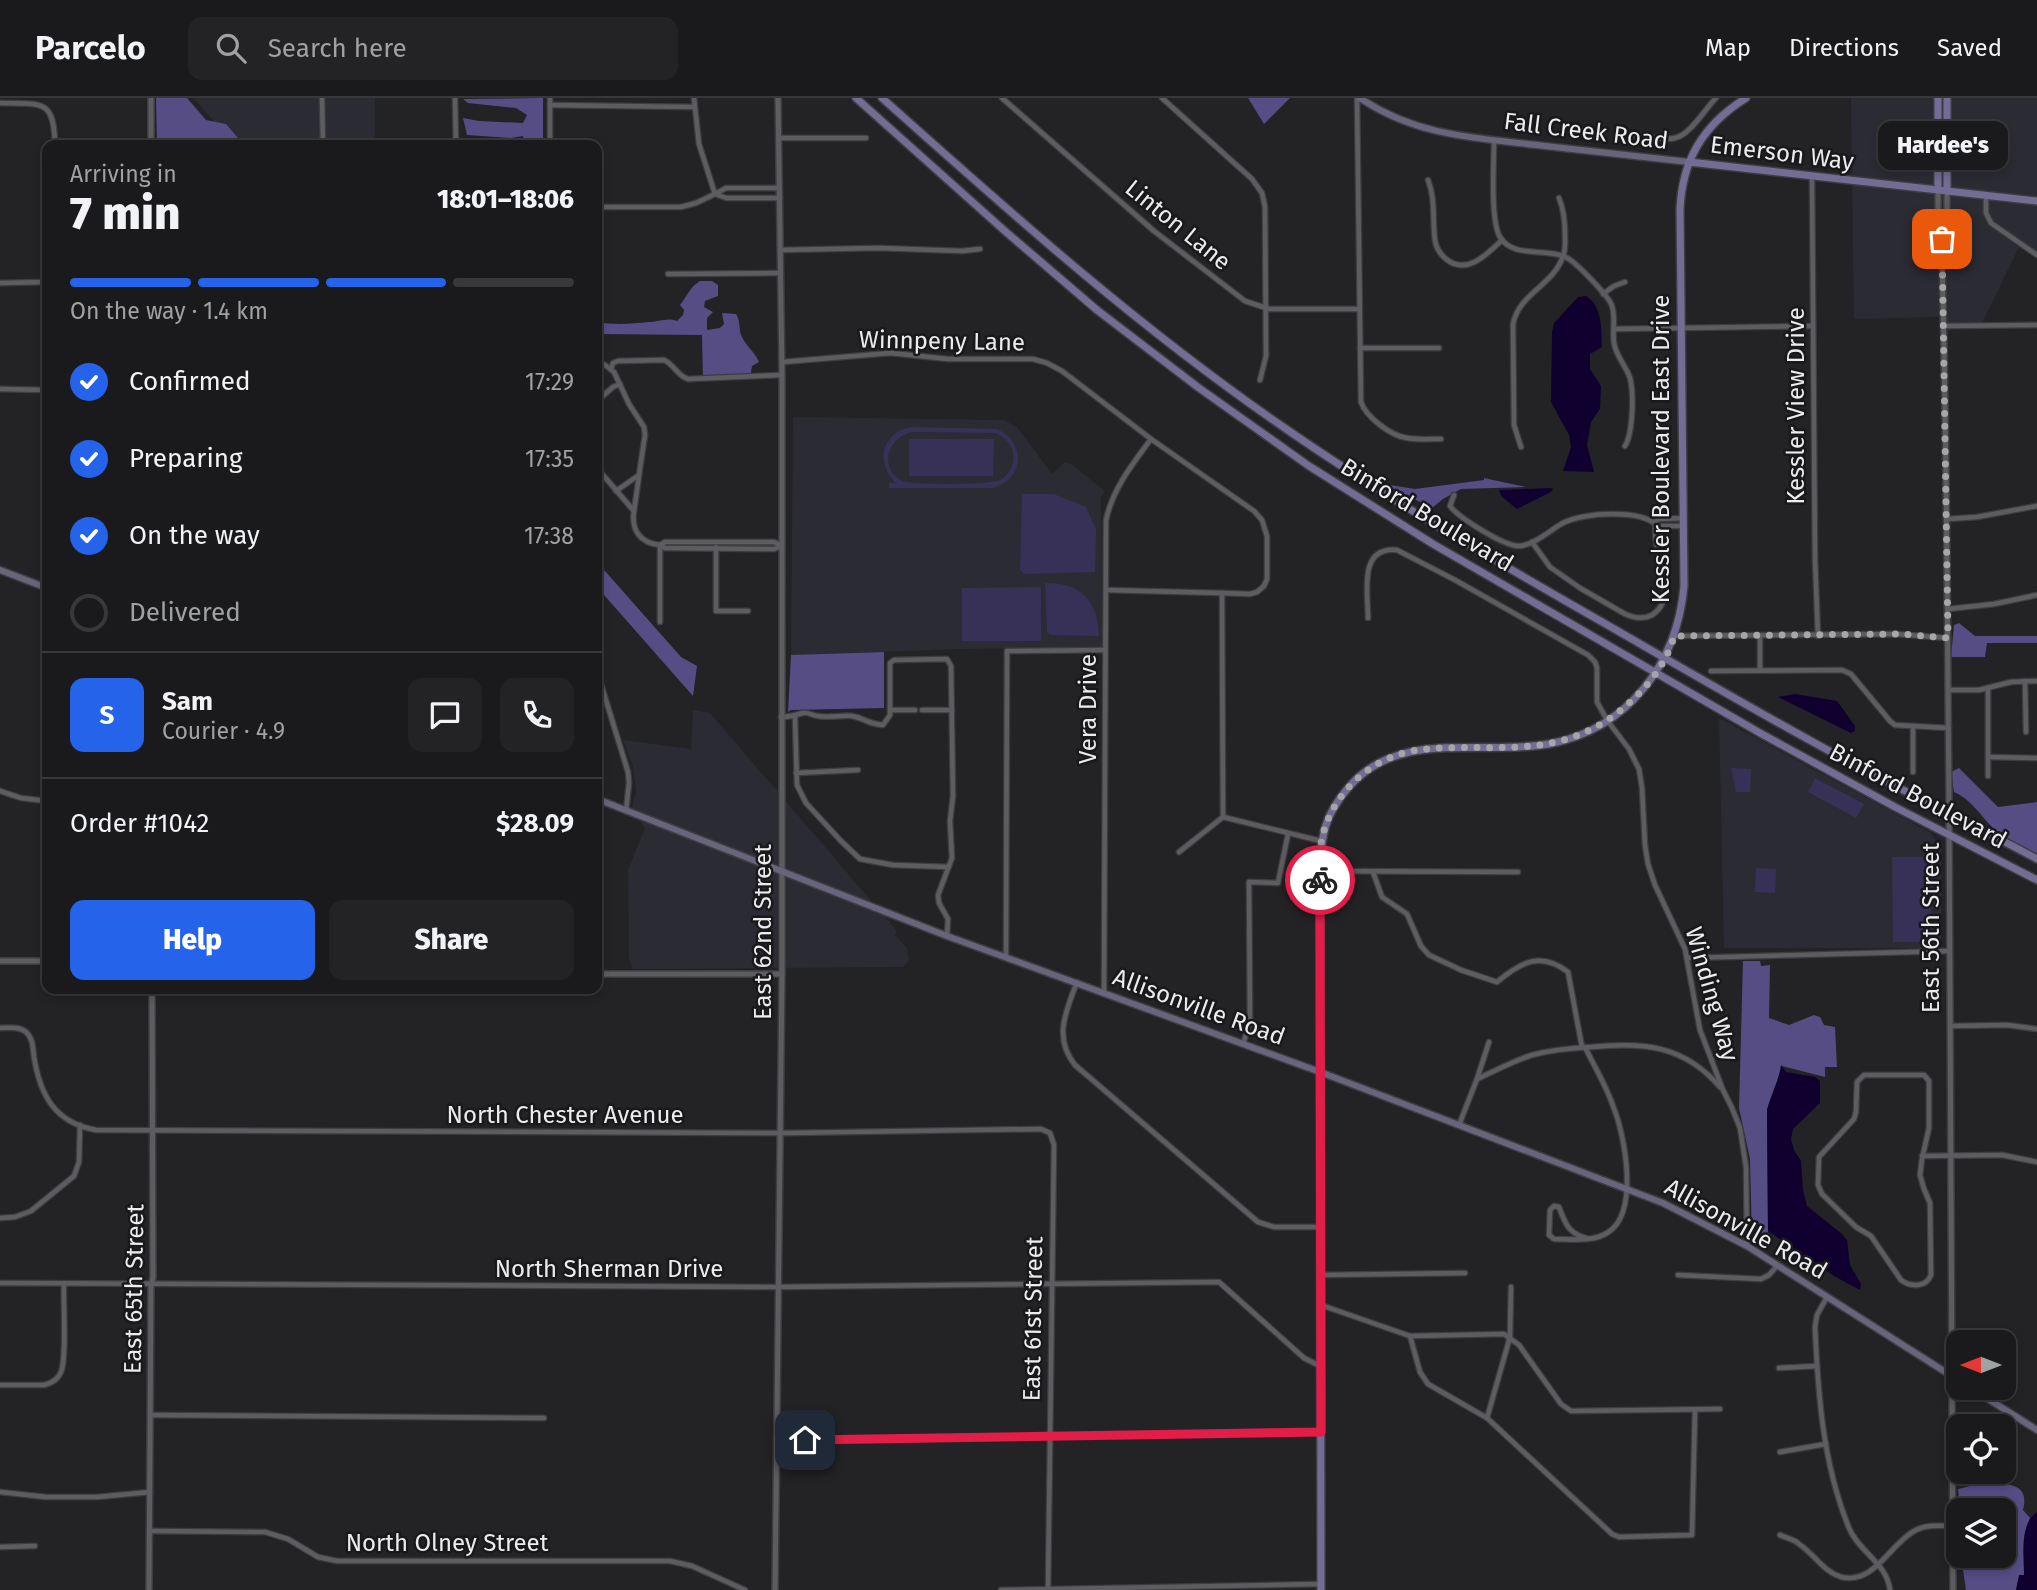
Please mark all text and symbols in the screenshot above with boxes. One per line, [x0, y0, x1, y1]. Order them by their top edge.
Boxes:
search box [188, 17, 678, 80]
text: Parcelo [35, 28, 146, 68]
icon: search [212, 29, 250, 67]
text: Search here [268, 33, 407, 64]
text: Map [1705, 34, 1751, 62]
text: Directions [1789, 34, 1899, 62]
text: Saved [1937, 34, 2002, 62]
street label: Fall Creek Road [1502, 107, 1670, 155]
callout: Hardee's [1877, 120, 2007, 169]
street label: Emerson Way [1709, 130, 1856, 176]
text: Hardee's [1897, 131, 1989, 159]
text: Arriving in [70, 160, 177, 188]
street label: Linton Lane [1120, 174, 1236, 276]
text: 18:01–18:06 [437, 184, 574, 215]
text: 7 min [70, 186, 180, 241]
pin [1912, 209, 1972, 269]
icon: bag [1923, 220, 1961, 258]
street label: Kessler Boulevard East Drive [1647, 295, 1675, 603]
text: On the way · 1.4 km [70, 297, 268, 325]
street label: Kessler View Drive [1782, 307, 1810, 505]
street label: Winnpeny Lane [859, 326, 1025, 356]
icon: check [70, 363, 108, 401]
text: Confirmed [129, 366, 250, 397]
text: 17:29 [525, 368, 574, 396]
icon: check [70, 440, 108, 478]
text: Preparing [129, 443, 242, 474]
text: 17:35 [525, 445, 574, 473]
street label: Binford Boulevard [1336, 452, 1518, 578]
icon: check [70, 517, 108, 555]
text: On the way [129, 520, 260, 551]
text: 17:38 [524, 522, 574, 550]
text: Delivered [129, 597, 241, 628]
street label: Vera Drive [1074, 654, 1102, 764]
button: chat [408, 678, 482, 752]
button: phone [500, 678, 574, 752]
text: Sam [162, 686, 213, 717]
text: S [100, 700, 114, 731]
text: Courier · 4.9 [162, 717, 285, 745]
street label: Binford Boulevard [1825, 738, 2011, 854]
text: Order #1042 [70, 808, 209, 839]
text: $28.09 [496, 808, 574, 839]
street label: East 56th Street [1917, 842, 1945, 1013]
street label: East 62nd Street [749, 844, 777, 1020]
courier [1285, 845, 1355, 915]
icon: bike [1301, 861, 1339, 899]
button: Help [70, 900, 315, 980]
button: Share [329, 900, 574, 980]
street label: Winding Way [1679, 924, 1745, 1065]
street label: Allisonville Road [1109, 963, 1289, 1051]
street label: North Chester Avenue [447, 1101, 683, 1129]
street label: Allisonville Road [1660, 1173, 1832, 1285]
street label: East 65th Street [119, 1203, 149, 1374]
street label: East 61st Street [1018, 1236, 1048, 1402]
street label: North Sherman Drive [495, 1255, 723, 1283]
north arrow [1946, 1330, 2016, 1400]
map controls [1946, 1330, 2016, 1568]
pin [775, 1410, 835, 1470]
button: locate [1946, 1414, 2016, 1484]
icon: home [786, 1421, 824, 1459]
button: layers [1946, 1498, 2016, 1568]
street label: North Olney Street [346, 1529, 549, 1557]

